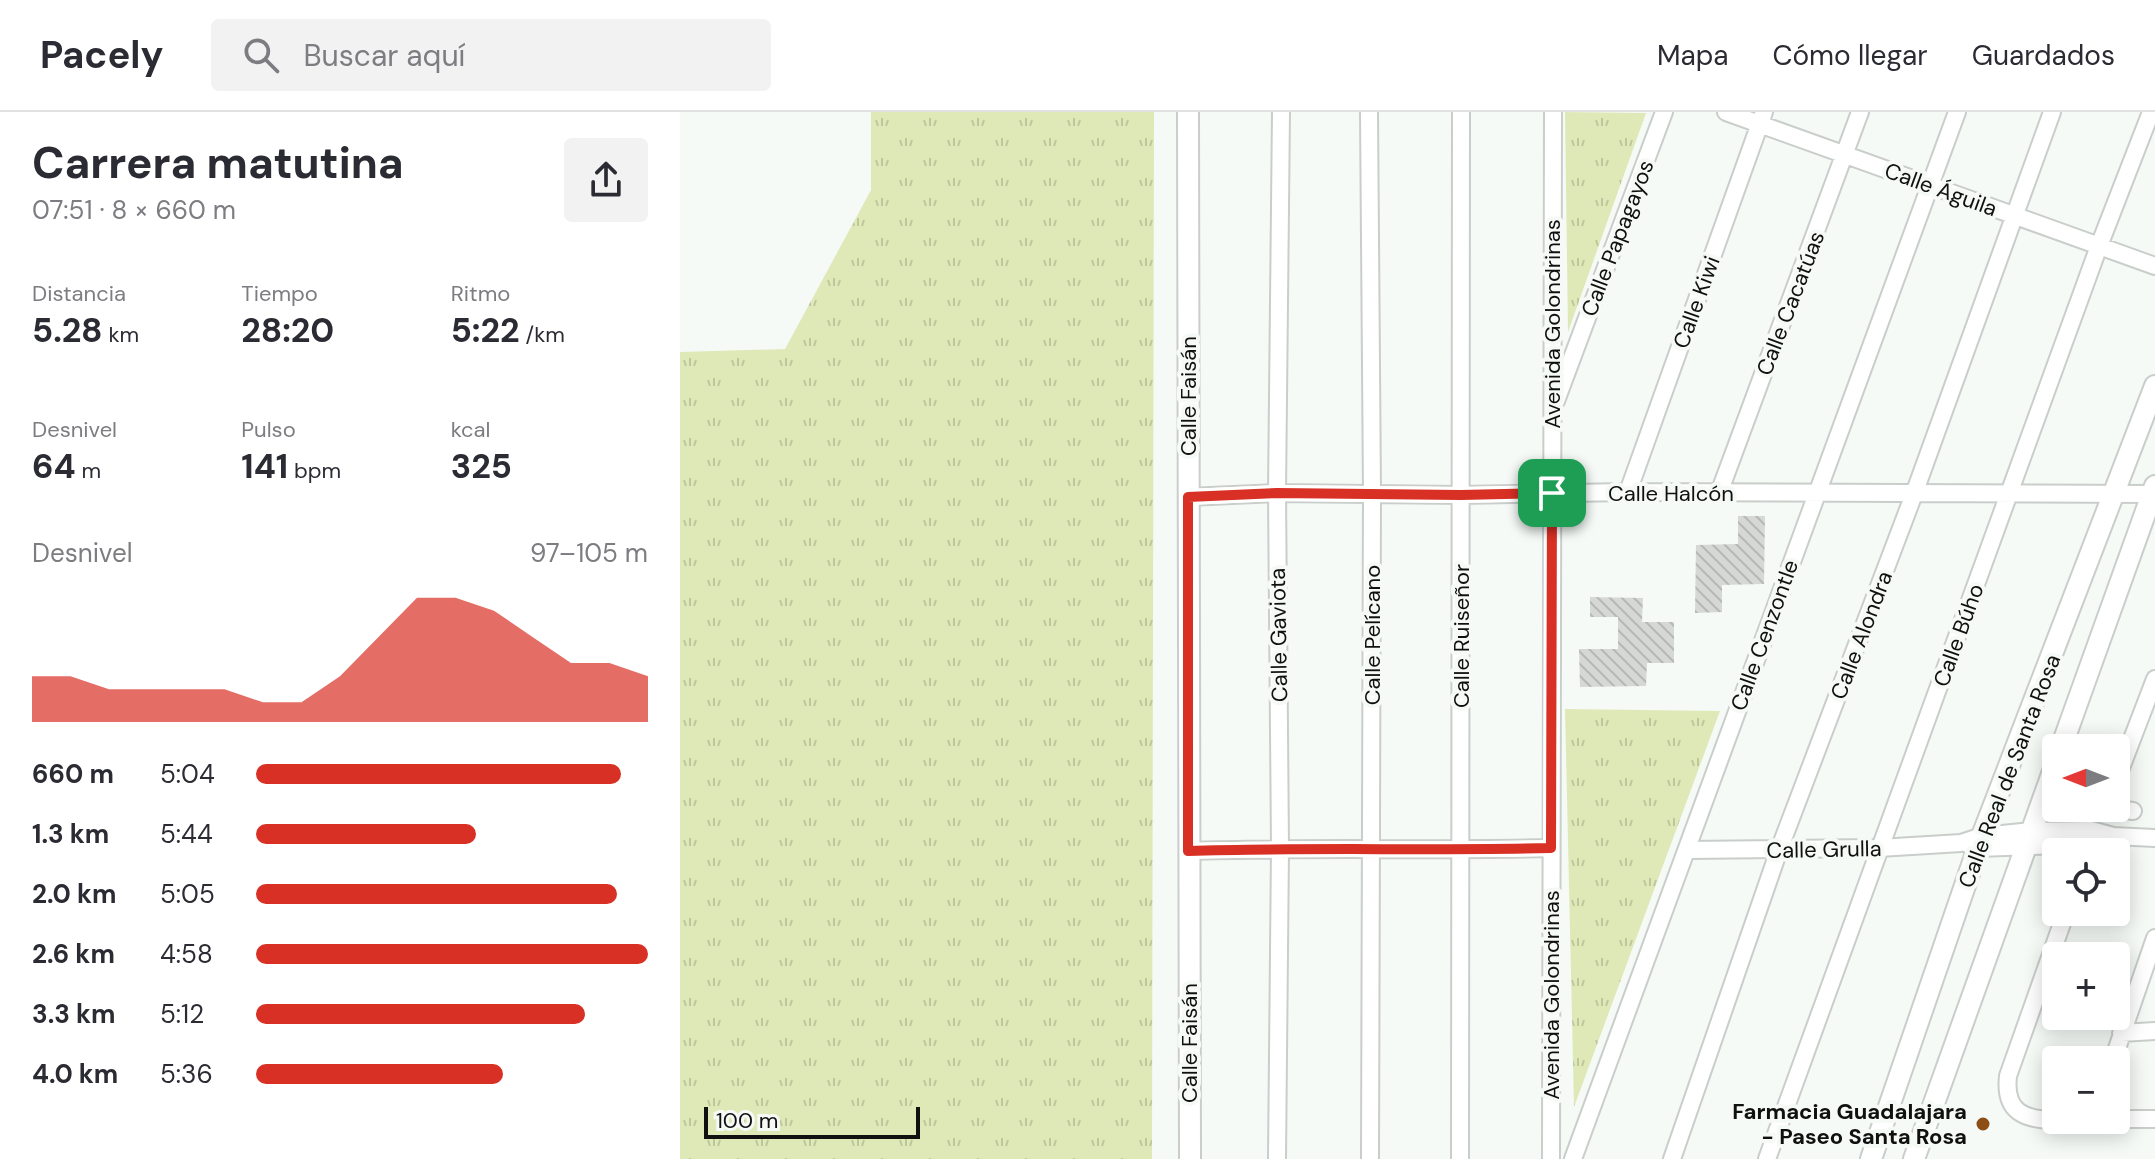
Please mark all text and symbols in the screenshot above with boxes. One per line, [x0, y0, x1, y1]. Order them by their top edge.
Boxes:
search box [211, 19, 771, 91]
text: Pacely [40, 30, 163, 80]
icon: search [239, 33, 283, 77]
text: Buscar aquí [303, 36, 465, 75]
text: Mapa [1657, 37, 1728, 74]
text: Cómo llegar [1772, 37, 1928, 74]
text: Guardados [1972, 37, 2115, 74]
text: Carrera matutina [32, 134, 404, 192]
button: share [564, 138, 648, 222]
street label: Calle Papagayos [1574, 156, 1661, 320]
street label: Calle Águila [1881, 156, 2001, 223]
text: 07:51 · 8 × 660 m [32, 193, 236, 227]
street label: Avenida Golondrinas [1538, 219, 1567, 429]
street label: Calle Cacatúas [1750, 227, 1831, 379]
street label: Calle Kiwi [1666, 252, 1727, 352]
text: Distancia [32, 279, 126, 308]
text: Tiempo [241, 279, 318, 308]
text: Ritmo [451, 279, 510, 308]
text: 5.28 [32, 308, 103, 353]
text: 28:20 [241, 308, 334, 353]
text: 5:22 [451, 308, 520, 353]
text: km [103, 320, 139, 349]
text: /km [520, 320, 565, 349]
street label: Calle Faisán [1174, 336, 1203, 456]
text: Desnivel [32, 415, 117, 444]
text: Pulso [241, 415, 296, 444]
text: kcal [451, 415, 490, 444]
text: 64 [32, 444, 76, 489]
text: 141 [241, 444, 288, 489]
text: 325 [451, 444, 512, 489]
text: m [76, 456, 101, 485]
text: bpm [288, 456, 341, 485]
pin [1518, 459, 1586, 527]
icon: arrive [1530, 471, 1574, 515]
street label: Calle Halcón [1608, 479, 1734, 508]
text: Desnivel [32, 536, 133, 570]
text: 97–105 m [530, 536, 648, 570]
street label: Calle Cenzontle [1724, 556, 1805, 715]
street label: Calle Ruiseñor [1447, 564, 1476, 708]
street label: Calle Pelícano [1358, 565, 1387, 705]
street label: Calle Alondra [1824, 567, 1899, 703]
street label: Calle Gaviota [1263, 568, 1294, 702]
street label: Calle Búho [1926, 580, 1990, 691]
street label: Calle Real de Santa Rosa [1952, 650, 2067, 892]
north arrow [2042, 734, 2130, 822]
map controls [2042, 734, 2130, 1134]
text: 660 m [32, 757, 114, 791]
text: 5:04 [160, 757, 215, 791]
text: 1.3 km [32, 817, 109, 851]
text: 5:44 [160, 817, 213, 851]
street label: Calle Grulla [1766, 834, 1882, 865]
button: locate [2042, 838, 2130, 926]
text: 2.0 km [32, 877, 116, 911]
text: 5:05 [160, 877, 215, 911]
street label: Avenida Golondrinas [1537, 890, 1566, 1100]
text: 2.6 km [32, 937, 115, 971]
text: 4:58 [160, 937, 213, 971]
button: + [2042, 942, 2130, 1030]
street label: Calle Faisán [1175, 983, 1204, 1103]
text: 3.3 km [32, 997, 116, 1031]
text: 5:12 [160, 997, 204, 1031]
button: − [2042, 1046, 2130, 1134]
text: 4.0 km [32, 1057, 118, 1091]
text: 5:36 [160, 1057, 213, 1091]
place label: Farmacia Guadalajara - Paseo Santa Rosa [1732, 1097, 1967, 1151]
scale bar [704, 1103, 920, 1139]
text: 100 m [716, 1106, 778, 1135]
marker: Farmacia Guadalajara - Paseo Santa Rosa [1974, 1115, 1992, 1133]

